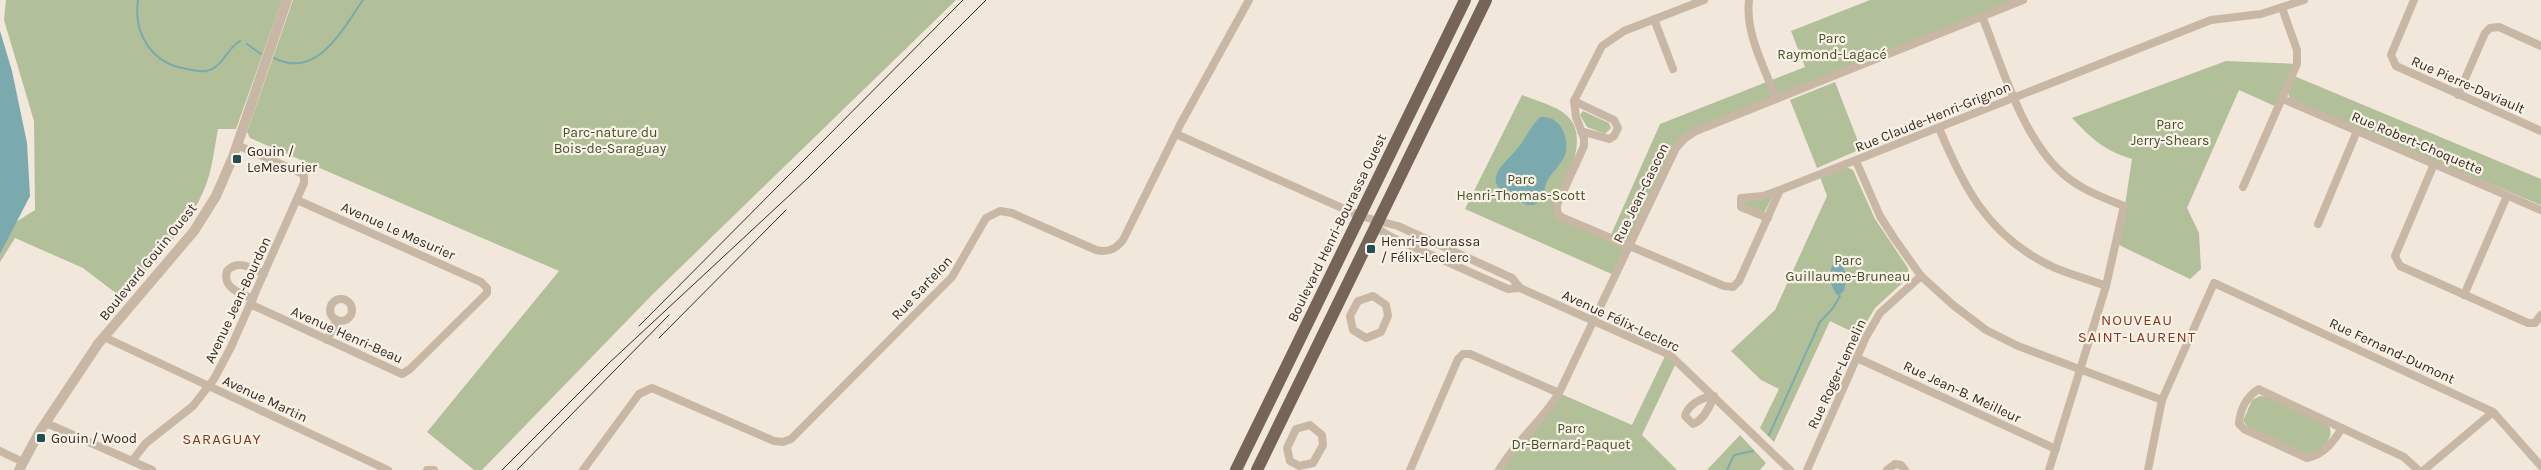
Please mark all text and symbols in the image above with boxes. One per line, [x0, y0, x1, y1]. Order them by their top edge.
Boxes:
park label: Parc Raymond-Lagacé [1777, 30, 1887, 63]
street label: Rue Pierre-Daviault [2409, 52, 2527, 118]
street label: Rue Claude-Henri-Grignon [1853, 78, 2013, 156]
street label: Rue Robert-Choquette [2349, 108, 2485, 178]
park label: Parc Jerry-Shears [2131, 116, 2209, 149]
park label: Parc-nature du Bois-de-Saraguay [554, 124, 667, 157]
street label: Boulevard Henri-Bourassa Ouest [1284, 131, 1390, 325]
street label: Rue Jean-Gascon [1610, 140, 1672, 246]
place label: Gouin / LeMesurier [247, 143, 318, 176]
marker: Gouin / LeMesurier [231, 153, 243, 165]
park label: Parc Henri-Thomas-Scott [1456, 171, 1586, 204]
street label: Avenue Le Mesurier [338, 198, 458, 264]
street label: Boulevard Gouin Ouest [96, 200, 200, 324]
place label: Henri-Bourassa / Félix-Leclerc [1381, 233, 1480, 266]
street label: Avenue Jean-Bourdon [201, 234, 275, 366]
marker: Henri-Bourassa / Félix-Leclerc [1365, 243, 1377, 255]
street label: Rue Sartelon [888, 252, 956, 324]
park label: Parc Guillaume-Bruneau [1786, 252, 1910, 285]
street label: Avenue Félix-Leclerc [1559, 286, 1683, 356]
street label: Avenue Henri-Beau [288, 303, 406, 367]
district label: NOUVEAU SAINT-LAURENT [2078, 311, 2196, 346]
street label: Rue Fernand-Dumont [2326, 314, 2458, 388]
street label: Rue Roger-Lemelin [1804, 316, 1870, 432]
street label: Rue Jean-B. Meilleur [1901, 357, 2024, 427]
street label: Avenue Martin [220, 372, 310, 426]
park label: Parc Dr-Bernard-Paquet [1511, 420, 1631, 453]
place label: Gouin / Wood [51, 430, 137, 447]
district label: SARAGUAY [182, 430, 262, 448]
marker: Gouin / Wood [35, 432, 47, 444]

